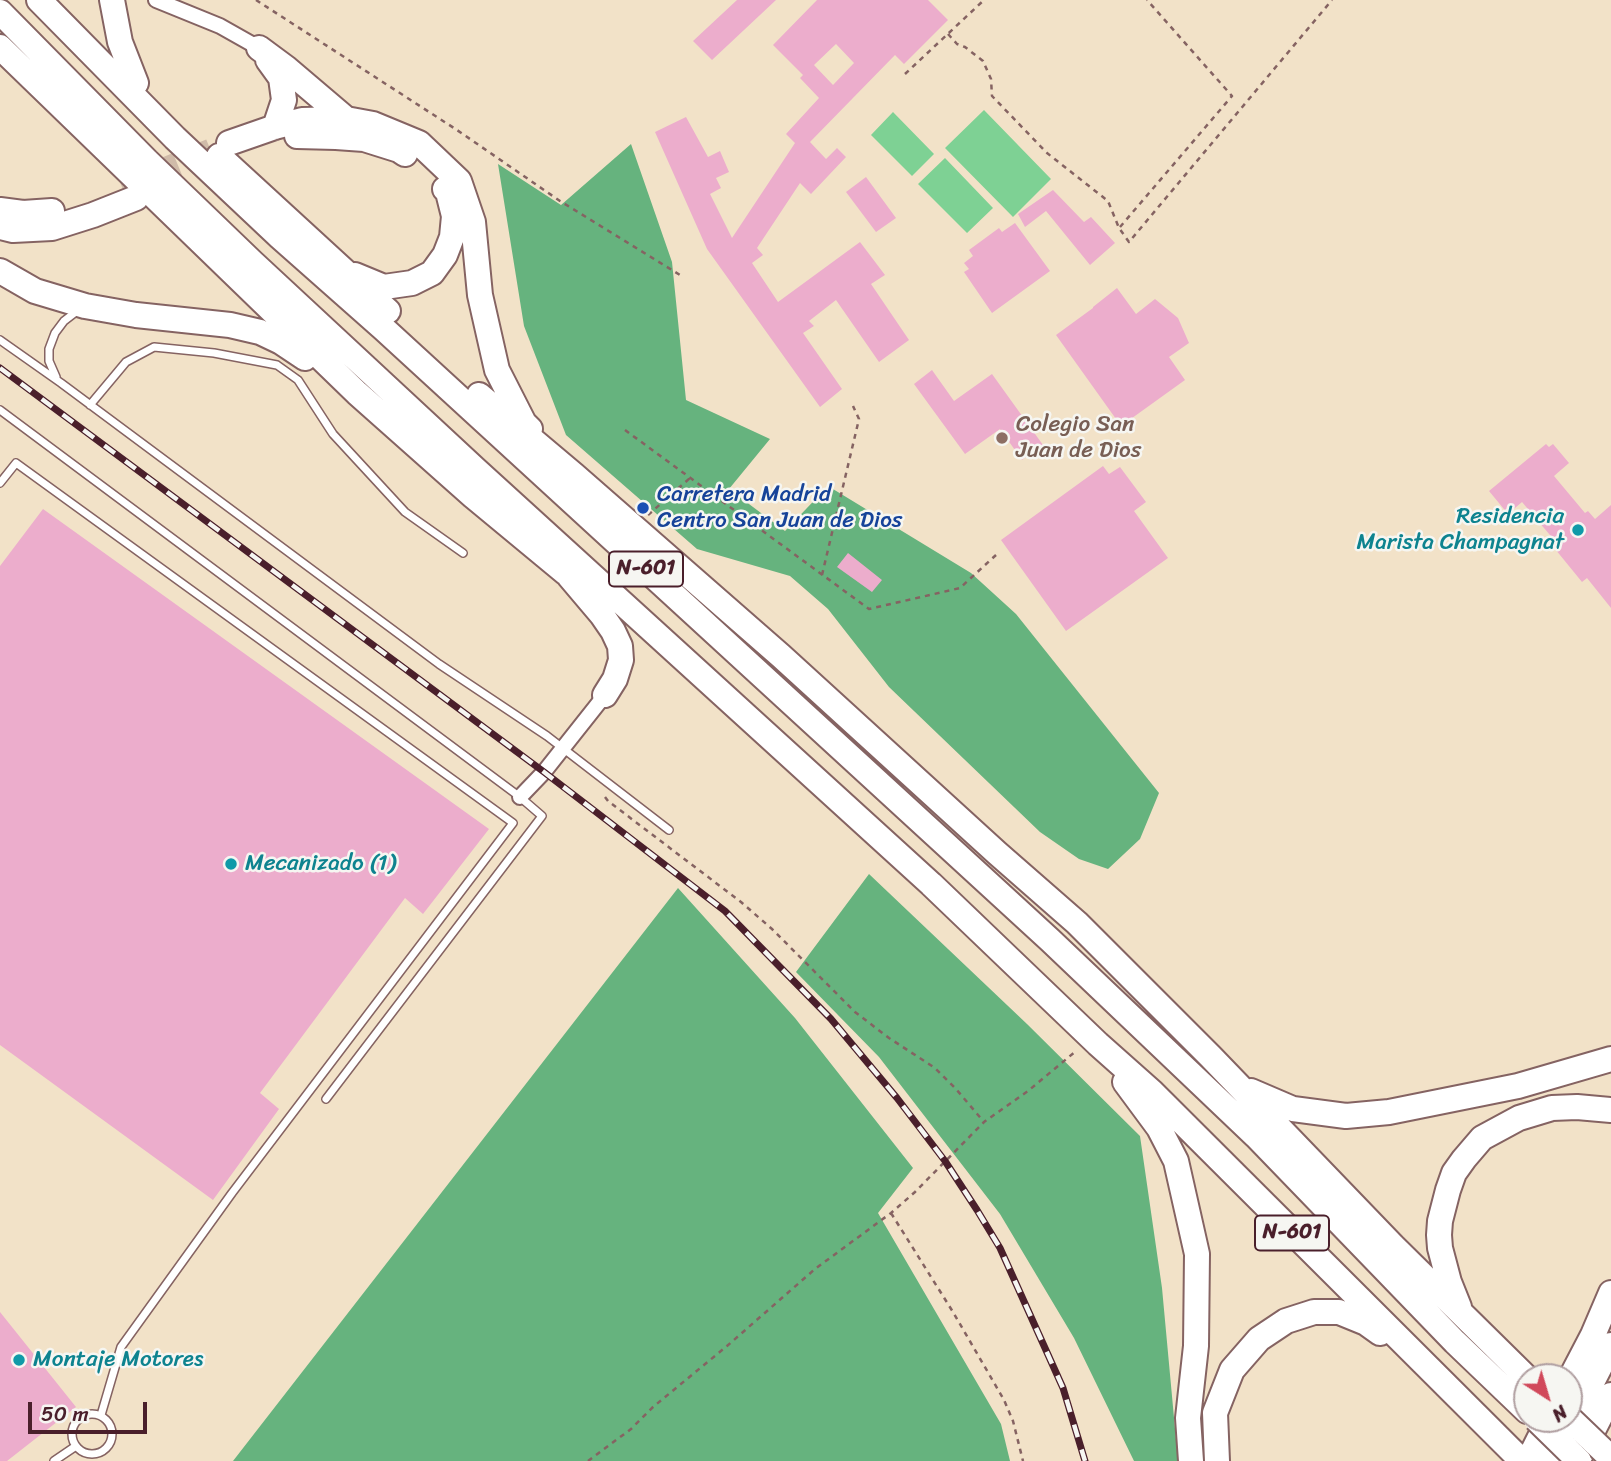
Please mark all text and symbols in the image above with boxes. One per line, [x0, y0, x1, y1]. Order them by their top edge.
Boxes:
place label: Colegio San Juan de Dios [1016, 411, 1141, 465]
marker: Colegio San Juan de Dios [994, 430, 1010, 446]
place label: Carretera Madrid Centro San Juan de Dios [657, 481, 902, 535]
marker: Carretera Madrid Centro San Juan de Dios [635, 500, 651, 516]
place label: Residencia Marista Champagnat [1356, 503, 1564, 557]
marker: Residencia Marista Champagnat [1570, 522, 1586, 538]
road number: N-601 [609, 552, 683, 586]
place label: Mecanizado (1) [245, 850, 396, 878]
marker: Mecanizado (1) [223, 856, 239, 872]
road number: N-601 [1255, 1216, 1329, 1250]
place label: Montaje Motores [33, 1346, 203, 1374]
marker: Montaje Motores [11, 1352, 27, 1368]
north arrow [1513, 1363, 1583, 1433]
scale bar [32, 1388, 150, 1432]
text: 50 m [41, 1395, 89, 1433]
text: N [1545, 1396, 1575, 1431]

